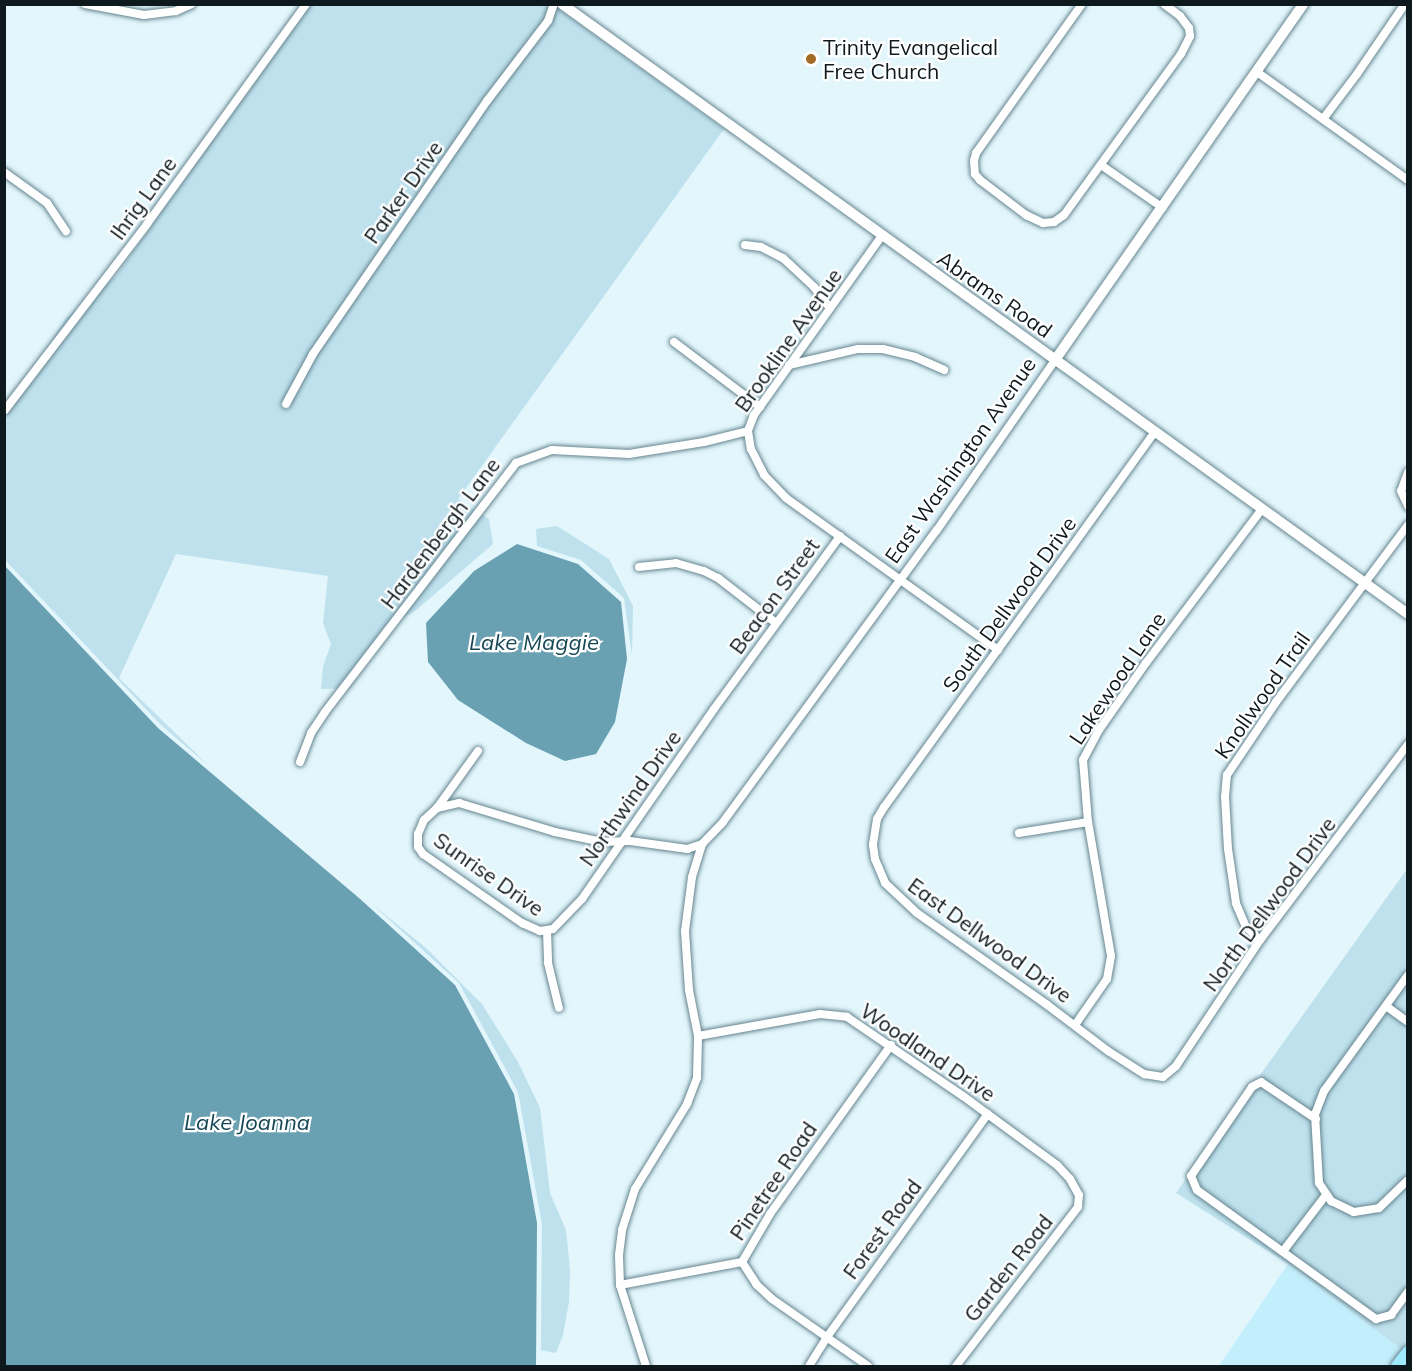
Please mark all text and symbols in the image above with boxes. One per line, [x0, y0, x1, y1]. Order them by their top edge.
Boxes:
place label: Trinity Evangelical Free Church [823, 34, 998, 84]
marker: Trinity Evangelical Free Church [804, 52, 818, 66]
street label: Parker Drive [358, 136, 448, 248]
street label: Ihrig Lane [105, 152, 181, 244]
street label: Abrams Road [933, 245, 1057, 343]
street label: Brookline Avenue [729, 264, 847, 416]
street label: East Washington Avenue [879, 352, 1041, 568]
street label: Hardenbergh Lane [375, 453, 505, 613]
street label: South Dellwood Drive [937, 512, 1081, 696]
street label: Beacon Street [724, 533, 824, 659]
street label: Lakewood Lane [1064, 607, 1170, 749]
street label: Knollwood Trail [1209, 627, 1315, 763]
water label: Lake Maggie [469, 630, 599, 656]
street label: Northwind Drive [574, 725, 686, 871]
street label: North Dellwood Drive [1197, 812, 1341, 996]
street label: Sunrise Drive [429, 827, 549, 921]
street label: East Dellwood Drive [903, 872, 1077, 1008]
street label: Woodland Drive [856, 998, 1000, 1106]
water label: Lake Joanna [184, 1110, 310, 1136]
street label: Pinetree Road [724, 1117, 822, 1245]
street label: Forest Road [837, 1174, 927, 1284]
street label: Garden Road [958, 1210, 1058, 1326]

